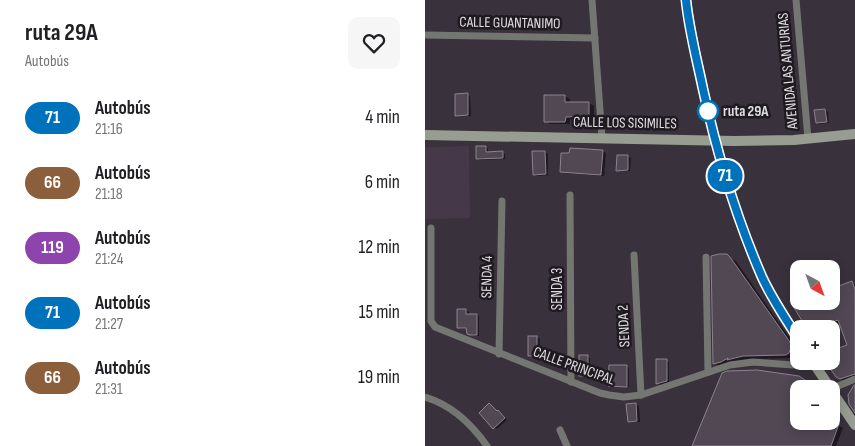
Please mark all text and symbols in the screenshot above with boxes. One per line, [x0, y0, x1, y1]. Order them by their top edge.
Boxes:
street label: AVENIDA LAS ANTURIAS [773, 12, 803, 131]
street label: CALLE GUANTANIMO [459, 13, 561, 33]
button: heart [348, 17, 400, 69]
text: ruta 29A [25, 18, 98, 47]
text: Autobús [25, 52, 69, 71]
text: Autobús [95, 97, 151, 120]
marker: ruta 29A [697, 100, 719, 122]
place label: ruta 29A [723, 102, 769, 121]
text: 4 min [365, 106, 400, 129]
text: 71 [45, 107, 60, 128]
street label: CALLE LOS SISIMILES [573, 113, 677, 133]
text: 21:16 [95, 120, 123, 139]
line badge: 71 [703, 160, 747, 192]
text: Autobús [95, 162, 151, 185]
text: 71 [718, 165, 732, 186]
text: 6 min [365, 171, 400, 194]
text: 66 [44, 172, 61, 193]
text: 21:18 [95, 185, 123, 204]
text: Autobús [95, 227, 151, 250]
text: 12 min [358, 236, 400, 259]
text: 119 [41, 237, 64, 258]
text: 21:24 [95, 250, 123, 269]
street label: SENDA 4 [477, 256, 497, 298]
north arrow [790, 260, 840, 310]
map controls [790, 260, 840, 430]
street label: SENDA 3 [548, 268, 567, 310]
text: Autobús [95, 292, 151, 315]
text: 15 min [359, 301, 400, 324]
text: 71 [45, 302, 60, 323]
street label: SENDA 2 [613, 304, 635, 348]
text: 21:27 [95, 315, 123, 334]
button: + [790, 320, 840, 370]
street label: CALLE PRINCIPAL [531, 342, 618, 390]
text: Autobús [95, 357, 151, 380]
text: 19 min [358, 366, 400, 389]
text: 66 [44, 367, 61, 388]
text: 21:31 [95, 380, 123, 399]
button: − [790, 380, 840, 430]

